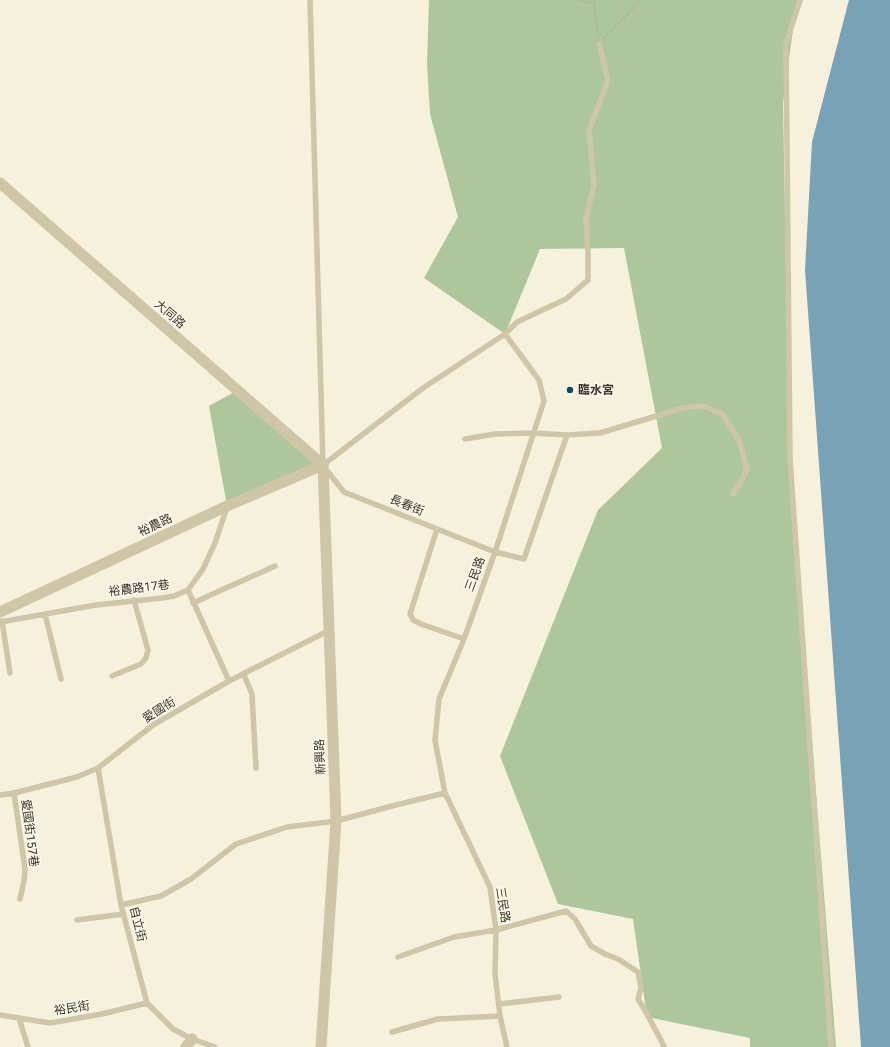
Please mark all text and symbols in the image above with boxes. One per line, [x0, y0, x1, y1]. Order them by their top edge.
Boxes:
street label: 大同路 [152, 297, 188, 331]
place label: 臨水宮 [578, 383, 614, 397]
marker: 臨水宮 [565, 385, 575, 395]
street label: 長春街 [388, 492, 426, 518]
street label: 裕農路 [136, 511, 174, 539]
street label: 三民路 [462, 555, 488, 593]
street label: 裕農路17巷 [108, 577, 170, 599]
street label: 愛國街 [140, 695, 178, 725]
street label: 新興路 [312, 739, 328, 775]
street label: 愛國街157巷 [19, 798, 41, 868]
street label: 三民路 [493, 886, 513, 924]
street label: 自立街 [127, 905, 149, 943]
street label: 裕民街 [53, 998, 91, 1018]

